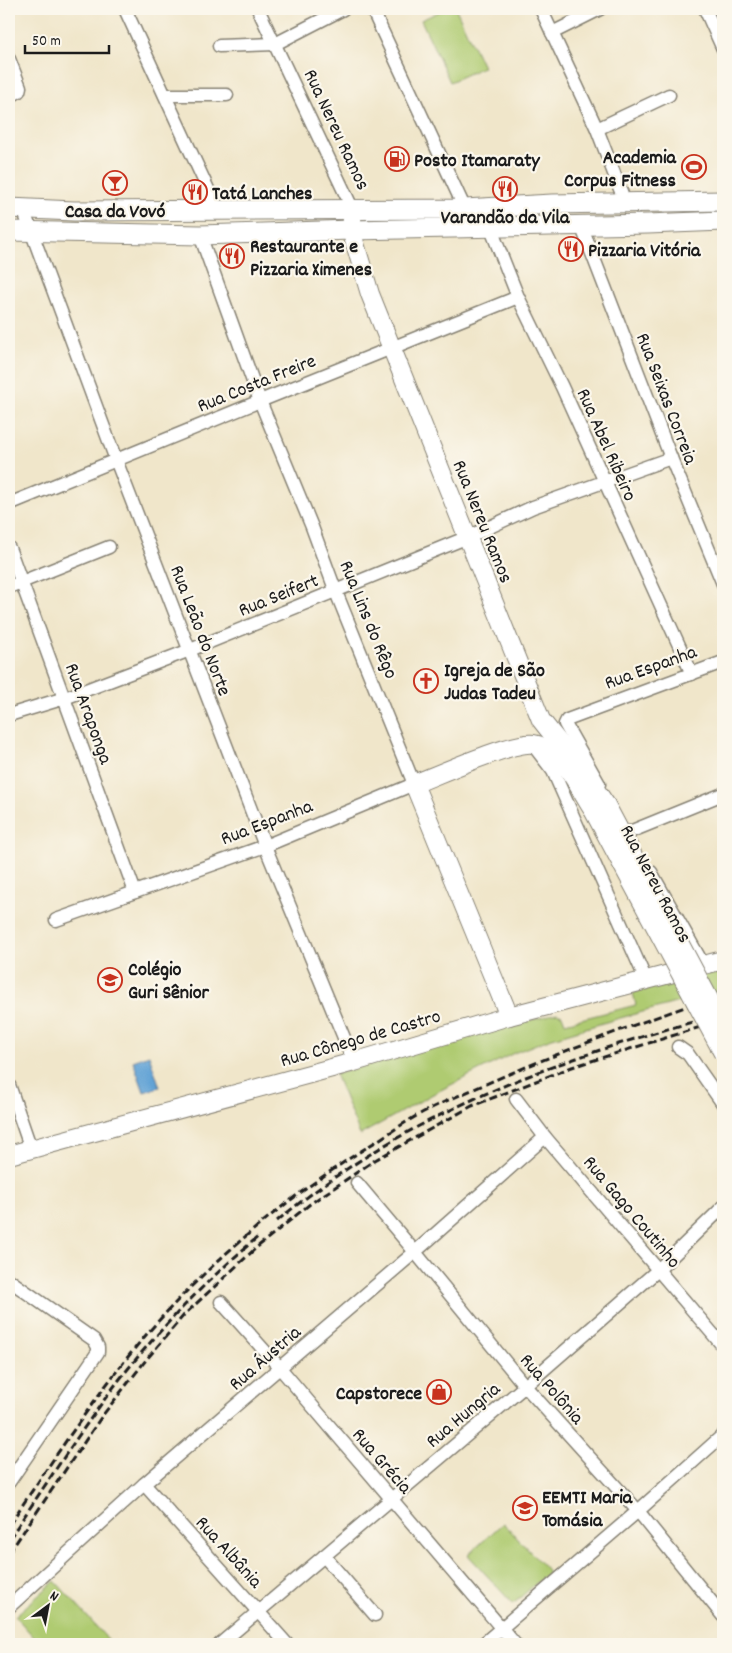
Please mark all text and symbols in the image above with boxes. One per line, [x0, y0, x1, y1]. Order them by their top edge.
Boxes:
scale bar [25, 22, 109, 54]
text: 50 m [32, 31, 61, 53]
street label: Rua Nereu Ramos [295, 65, 376, 195]
place label: Academia Corpus Fitness [564, 145, 677, 196]
fuel station icon: Posto Itamaraty [384, 146, 410, 172]
place label: Posto Itamaraty [414, 148, 541, 176]
sports icon: Academia Corpus Fitness [681, 154, 707, 180]
bar icon: Casa da Vovó [102, 170, 128, 196]
restaurant icon: Varandão da Vila [492, 176, 518, 202]
restaurant icon: Tatá Lanches [182, 179, 208, 205]
place label: Tatá Lanches [212, 181, 313, 209]
place label: Casa da Vovó [65, 199, 165, 227]
place label: Varandão da Vila [441, 205, 570, 233]
place label: Restaurante e Pizzaria Ximenes [250, 234, 372, 285]
restaurant icon: Pizzaria Vitória [558, 236, 584, 262]
place label: Pizzaria Vitória [588, 238, 701, 266]
restaurant icon: Restaurante e Pizzaria Ximenes [219, 243, 245, 269]
street label: Rua Seixas Correia [627, 329, 703, 469]
street label: Rua Costa Freire [194, 348, 321, 421]
street label: Rua Abel Ribeiro [568, 384, 643, 506]
street label: Rua Nereu Ramos [444, 456, 519, 588]
street label: Rua Lins do Rêgo [331, 557, 404, 684]
street label: Rua Leão do Norte [161, 562, 237, 701]
street label: Rua Seifert [235, 568, 323, 626]
street label: Rua Espanha [601, 639, 702, 698]
place label: Igreja de São Judas Tadeu [444, 658, 545, 709]
street label: Rua Araponga [56, 660, 119, 769]
church icon: Igreja de São Judas Tadeu [413, 668, 439, 694]
street label: Rua Espanha [217, 793, 318, 854]
street label: Rua Nereu Ramos [611, 820, 697, 949]
place label: Colégio Guri Sênior [128, 957, 210, 1008]
school or university icon: Colégio Guri Sênior [97, 967, 123, 993]
street label: Rua Cônego de Castro [277, 1004, 444, 1076]
street label: Rua Gago Coutinho [575, 1150, 686, 1276]
street label: Rua Áustria [224, 1320, 309, 1399]
street label: Rua Polônia [512, 1348, 590, 1432]
street label: Rua Hungria [421, 1376, 508, 1456]
shop icon: Capstorece [426, 1379, 452, 1405]
place label: Capstorece [336, 1381, 422, 1409]
street label: Rua Grécia [344, 1423, 418, 1502]
place label: EEMTI Maria Tomásia [542, 1485, 633, 1536]
school or university icon: EEMTI Maria Tomásia [512, 1495, 538, 1521]
street label: Rua Albânia [188, 1511, 268, 1596]
north arrow [22, 1580, 72, 1630]
text: N [46, 1586, 62, 1607]

